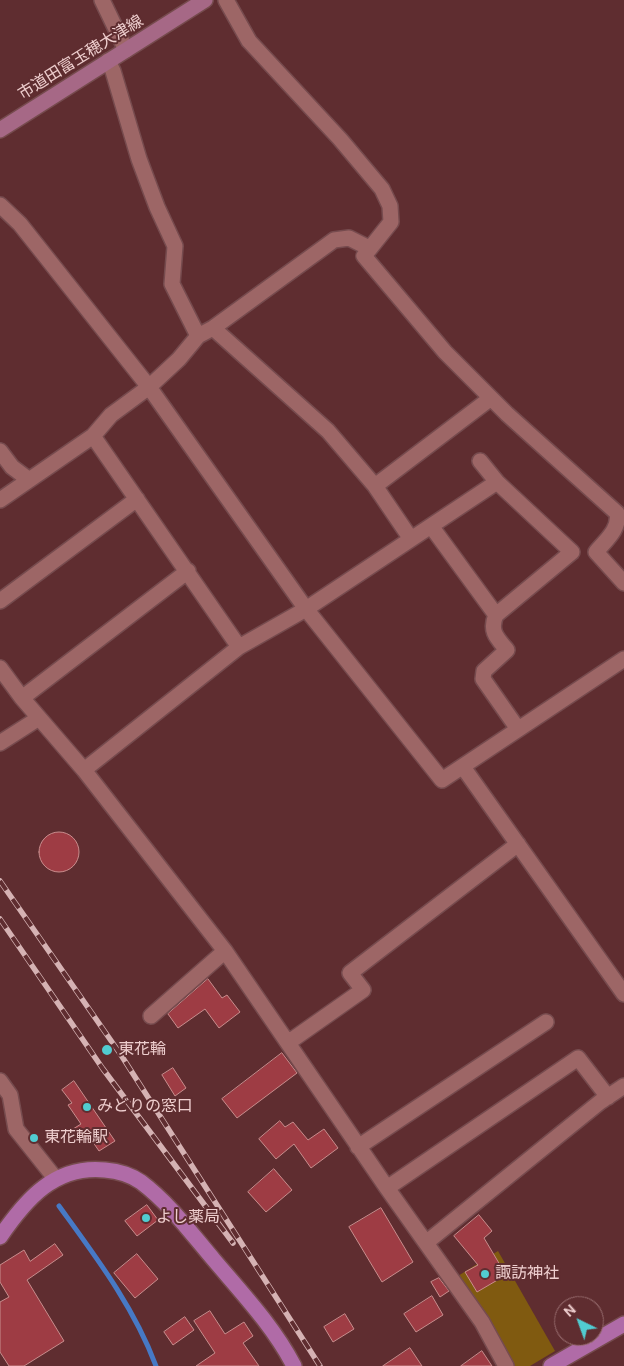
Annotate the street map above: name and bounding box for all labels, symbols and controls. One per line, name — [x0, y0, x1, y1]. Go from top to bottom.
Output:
street label: 市道田富玉穂大津線 — [15, 12, 147, 104]
place label: 東花輪 — [118, 1040, 166, 1060]
marker: 東花輪 — [100, 1043, 114, 1057]
place label: みどりの窓口 — [97, 1097, 193, 1117]
marker: みどりの窓口 — [81, 1101, 93, 1113]
place label: 東花輪駅 — [44, 1128, 108, 1148]
marker: 東花輪駅 — [28, 1132, 40, 1144]
place label: よし薬局 — [156, 1208, 220, 1228]
marker: よし薬局 — [140, 1212, 152, 1224]
place label: 諏訪神社 — [495, 1264, 559, 1284]
marker: 諏訪神社 — [479, 1268, 491, 1280]
north arrow — [554, 1296, 604, 1346]
text: N — [560, 1300, 579, 1321]

